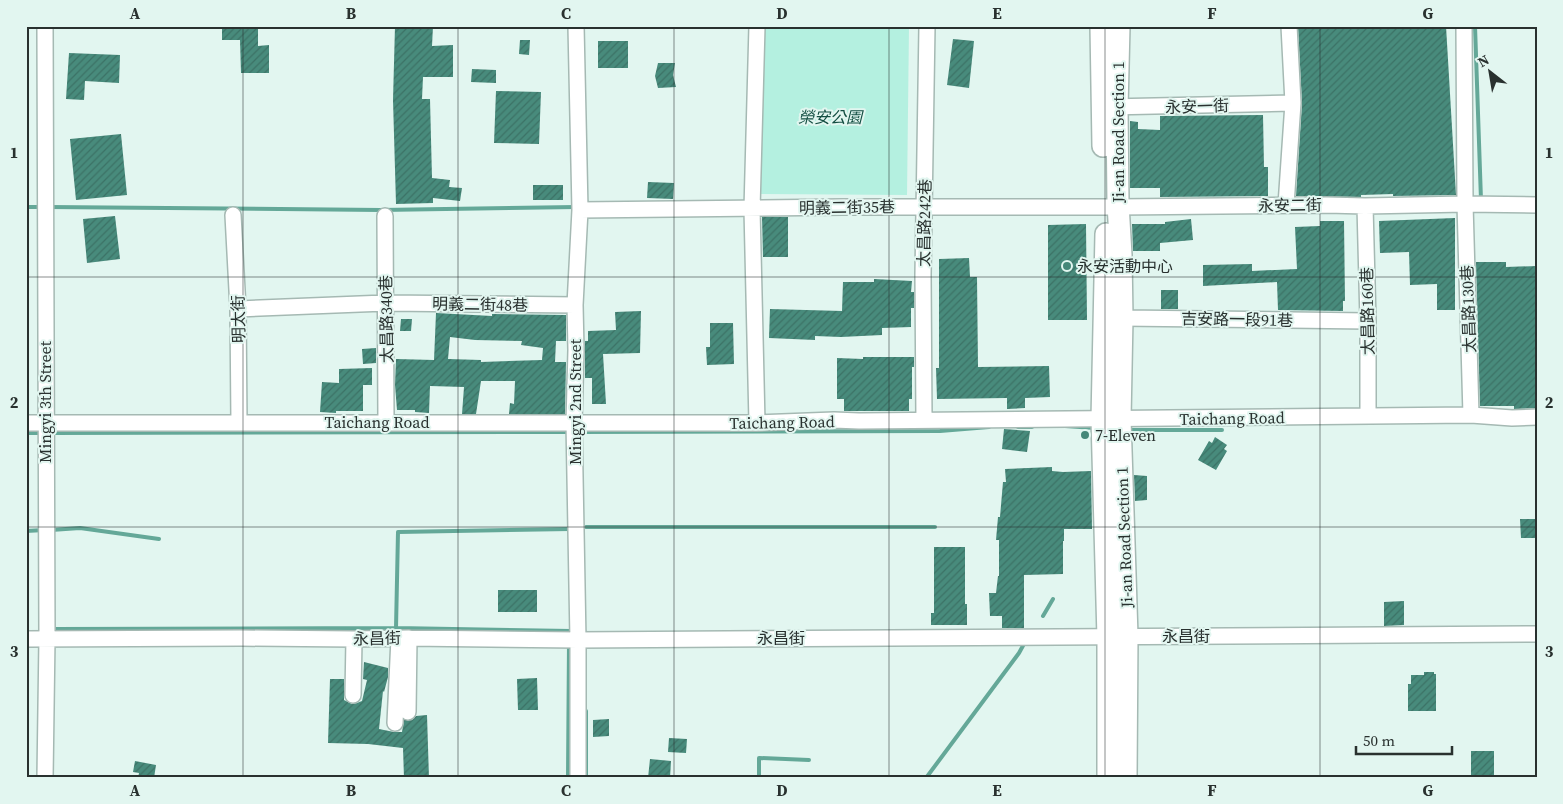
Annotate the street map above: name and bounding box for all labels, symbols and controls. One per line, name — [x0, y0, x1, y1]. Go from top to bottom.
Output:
text: A — [130, 2, 141, 24]
text: B — [346, 2, 357, 24]
text: C — [561, 2, 571, 24]
text: D — [776, 2, 788, 24]
text: E — [992, 2, 1002, 24]
text: F — [1207, 2, 1217, 24]
text: G — [1423, 2, 1434, 24]
north arrow — [1466, 48, 1516, 98]
text: N — [1474, 50, 1493, 72]
street label: Ji-an Road Section 1 — [1107, 61, 1129, 204]
street label: 永安一街 — [1165, 94, 1229, 118]
park label: 榮安公園 — [798, 106, 864, 128]
text: 1 — [10, 141, 18, 163]
text: 1 — [1545, 141, 1553, 163]
street label: 太昌路242巷 — [912, 179, 936, 267]
street label: 永安二街 — [1258, 193, 1322, 217]
street label: 明義二街35巷 — [799, 195, 895, 219]
place label: 永安活動中心 — [1077, 255, 1173, 277]
marker: 永安活動中心 — [1061, 260, 1073, 272]
street label: 太昌路130巷 — [1455, 265, 1481, 353]
street label: 太昌路160巷 — [1355, 267, 1379, 355]
street label: 太昌路340巷 — [374, 275, 398, 363]
street label: 明義二街48巷 — [432, 292, 528, 316]
street label: 明太街 — [227, 295, 249, 343]
street label: 吉安路一段91巷 — [1181, 307, 1293, 331]
street label: Mingyi 2nd Street — [564, 338, 586, 465]
street label: Mingyi 3th Street — [34, 340, 56, 463]
text: 2 — [10, 391, 19, 413]
text: 2 — [1545, 391, 1554, 413]
street label: Taichang Road — [1179, 406, 1285, 430]
street label: Taichang Road — [729, 410, 835, 434]
street label: Taichang Road — [324, 411, 430, 433]
place label: 7-Eleven — [1095, 424, 1156, 446]
marker: 7-Eleven — [1079, 429, 1091, 441]
street label: Ji-an Road Section 1 — [1111, 466, 1137, 609]
street label: 永昌街 — [1162, 625, 1210, 647]
street label: 永昌街 — [353, 627, 401, 649]
street label: 永昌街 — [757, 627, 805, 649]
text: 3 — [10, 640, 19, 662]
text: 3 — [1545, 640, 1554, 662]
scale bar — [1356, 724, 1452, 756]
text: 50 m — [1363, 730, 1395, 751]
text: A — [130, 779, 141, 801]
text: B — [346, 779, 357, 801]
text: C — [561, 779, 571, 801]
text: D — [776, 779, 788, 801]
text: E — [992, 779, 1002, 801]
text: F — [1207, 779, 1217, 801]
text: G — [1423, 779, 1434, 801]

